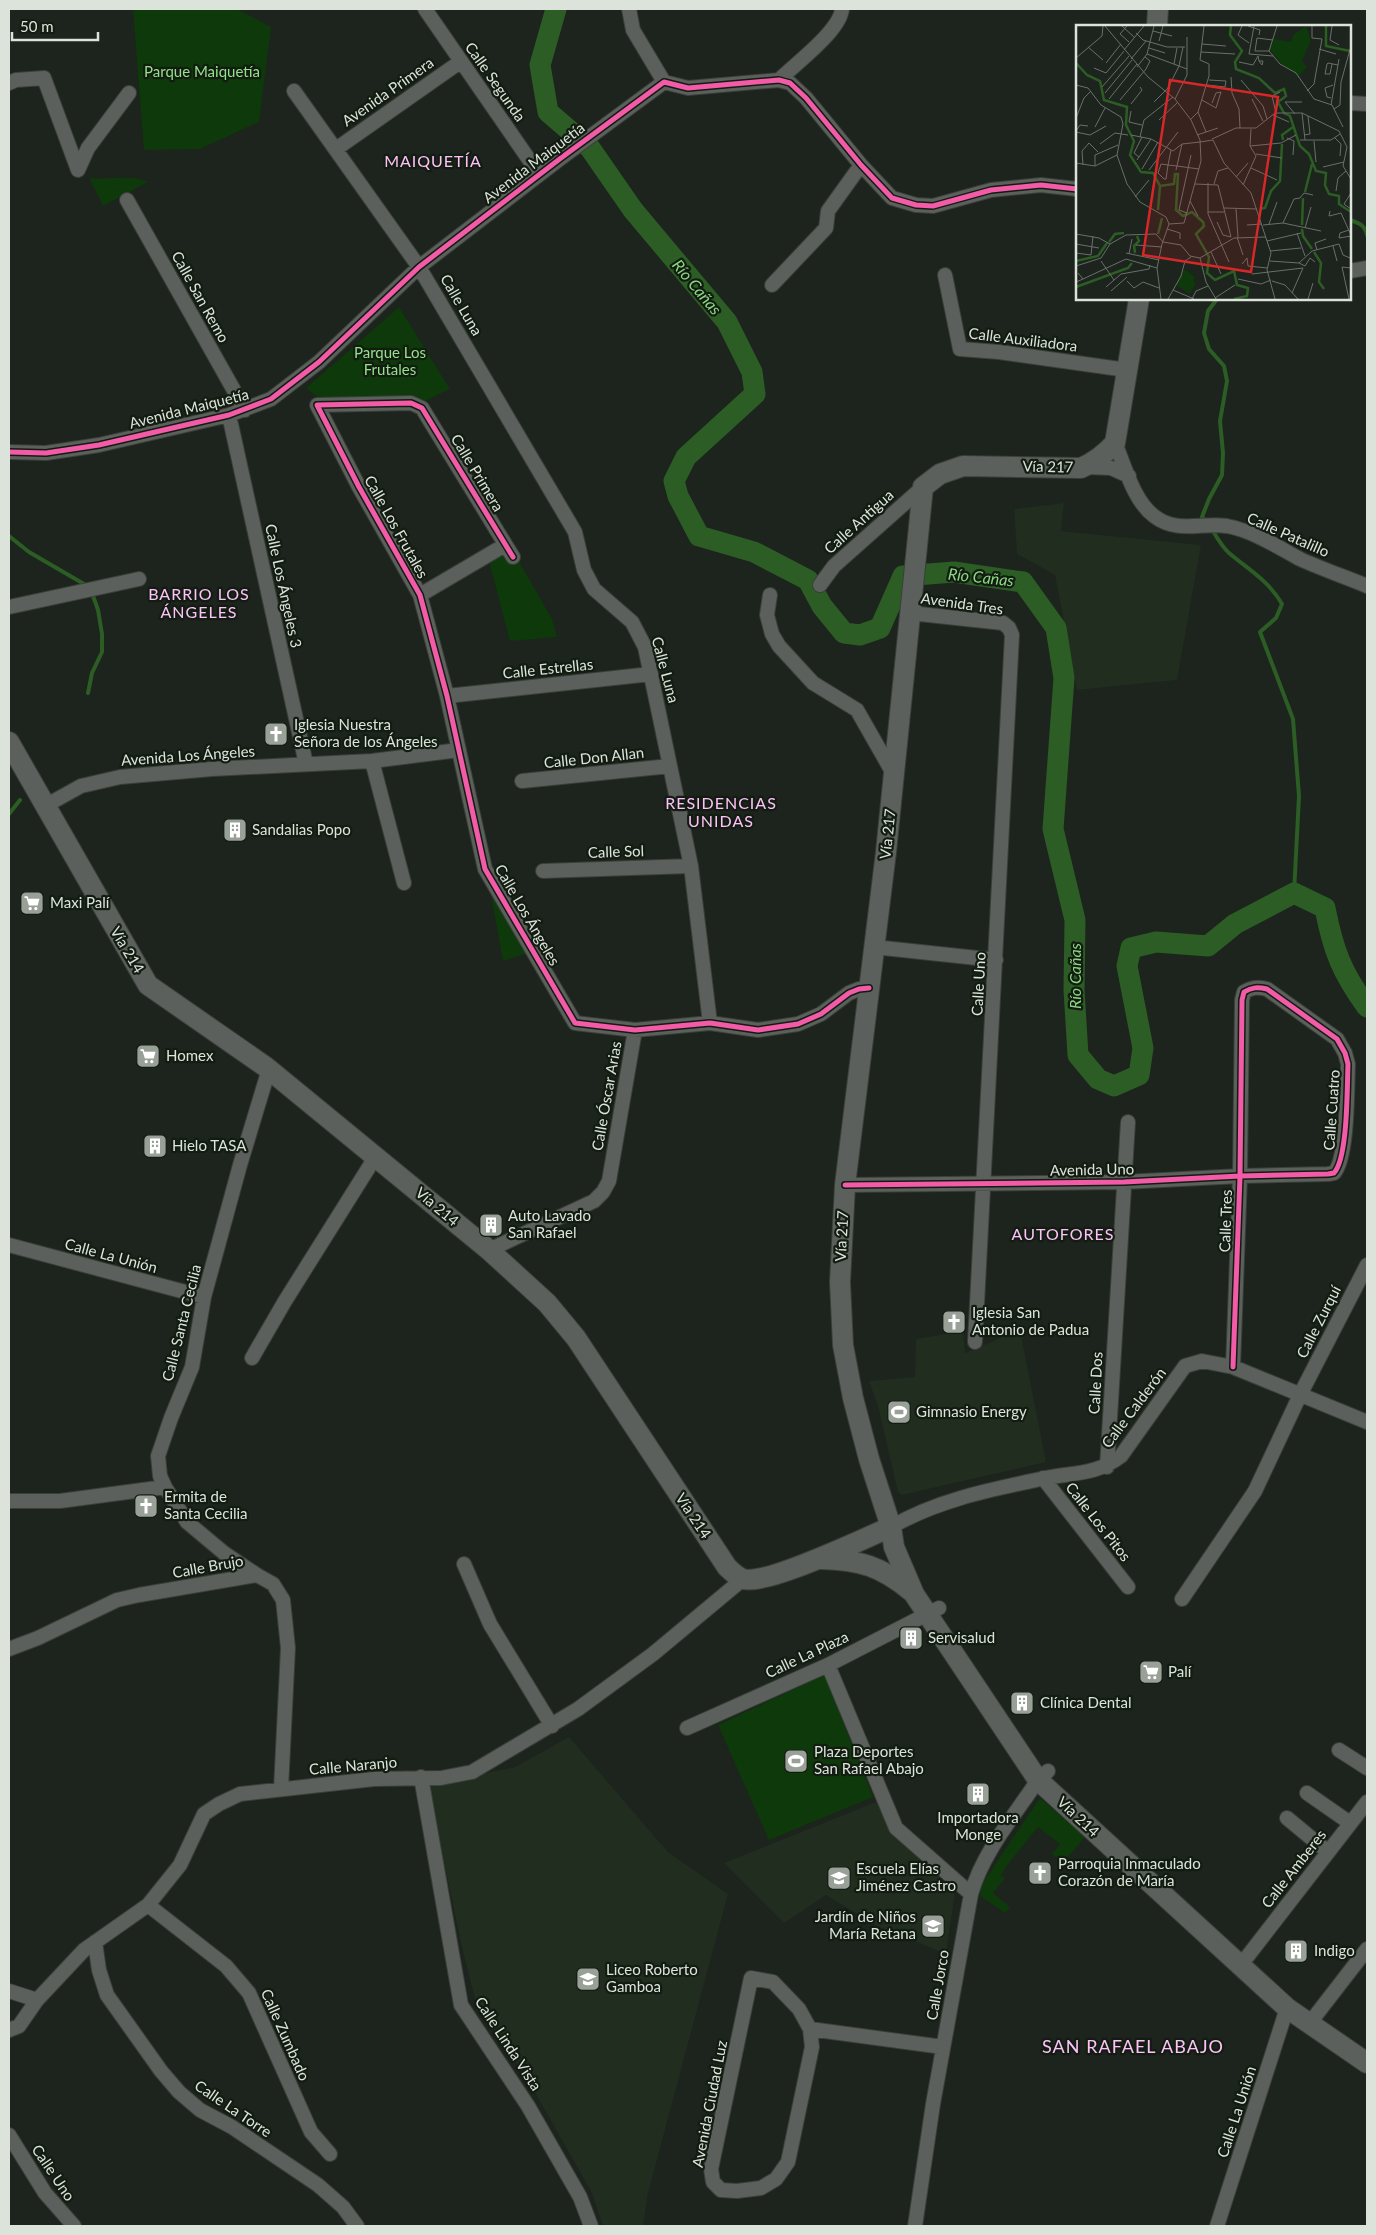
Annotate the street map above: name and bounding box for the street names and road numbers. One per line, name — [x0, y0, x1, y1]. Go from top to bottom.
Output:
street label: Calle Segunda — [462, 38, 530, 125]
street label: Avenida Primera — [338, 53, 437, 129]
street label: Avenida Maiquetía — [479, 118, 588, 206]
street label: Calle San Remo — [168, 248, 233, 345]
street label: Calle Luna — [437, 271, 487, 338]
street label: Calle Auxiliadora — [968, 323, 1079, 355]
street label: Avenida Maiquetía — [127, 384, 250, 432]
street label: Calle Primera — [448, 430, 508, 515]
street label: Vía 217 — [1022, 457, 1074, 475]
street label: Calle Los Frutales — [361, 472, 433, 581]
street label: Calle Antigua — [820, 485, 897, 557]
street label: Calle Patalillo — [1245, 508, 1332, 560]
street label: Calle Los Ángeles 3 — [262, 522, 306, 649]
street label: Avenida Tres — [920, 588, 1004, 618]
street label: Calle Luna — [649, 635, 683, 705]
street label: Calle Estrellas — [502, 654, 594, 682]
street label: Avenida Los Ángeles — [120, 741, 256, 769]
street label: Calle Don Allan — [543, 743, 645, 771]
street label: Vía 217 — [875, 807, 899, 860]
street label: Calle Sol — [587, 841, 644, 861]
street label: Calle Los Ángeles — [492, 861, 564, 968]
street label: Vía 214 — [107, 923, 149, 976]
street label: Calle Uno — [967, 952, 989, 1016]
street label: Calle Óscar Arias — [588, 1040, 625, 1152]
street label: Calle Cuatro — [1319, 1069, 1343, 1151]
street label: Avenida Uno — [1050, 1159, 1134, 1179]
street label: Vía 214 — [412, 1183, 463, 1230]
street label: Calle Tres — [1215, 1189, 1235, 1253]
street label: Vía 217 — [831, 1210, 851, 1262]
street label: Calle La Unión — [63, 1234, 159, 1276]
street label: Calle Santa Cecilia — [158, 1262, 204, 1383]
street label: Calle Zurquí — [1292, 1281, 1345, 1361]
street label: Calle Dos — [1084, 1351, 1106, 1415]
street label: Calle Calderón — [1097, 1364, 1169, 1451]
street label: Calle Los Pitos — [1062, 1478, 1135, 1564]
street label: Vía 214 — [672, 1489, 716, 1542]
street label: Calle Brujo — [171, 1551, 245, 1581]
street label: Calle La Plaza — [762, 1627, 851, 1681]
street label: Calle Naranjo — [308, 1752, 398, 1778]
street label: Vía 214 — [1054, 1792, 1104, 1840]
street label: Calle Amberes — [1257, 1826, 1329, 1911]
street label: Calle Jorco — [922, 1948, 952, 2021]
street label: Calle Zumbado — [258, 1986, 314, 2083]
street label: Calle Linda Vista — [472, 1993, 546, 2094]
street label: Avenida Ciudad Luz — [688, 2038, 730, 2169]
street label: Calle La Unión — [1213, 2064, 1259, 2160]
street label: Calle La Torre — [192, 2076, 276, 2141]
street label: Calle Uno — [28, 2141, 79, 2204]

